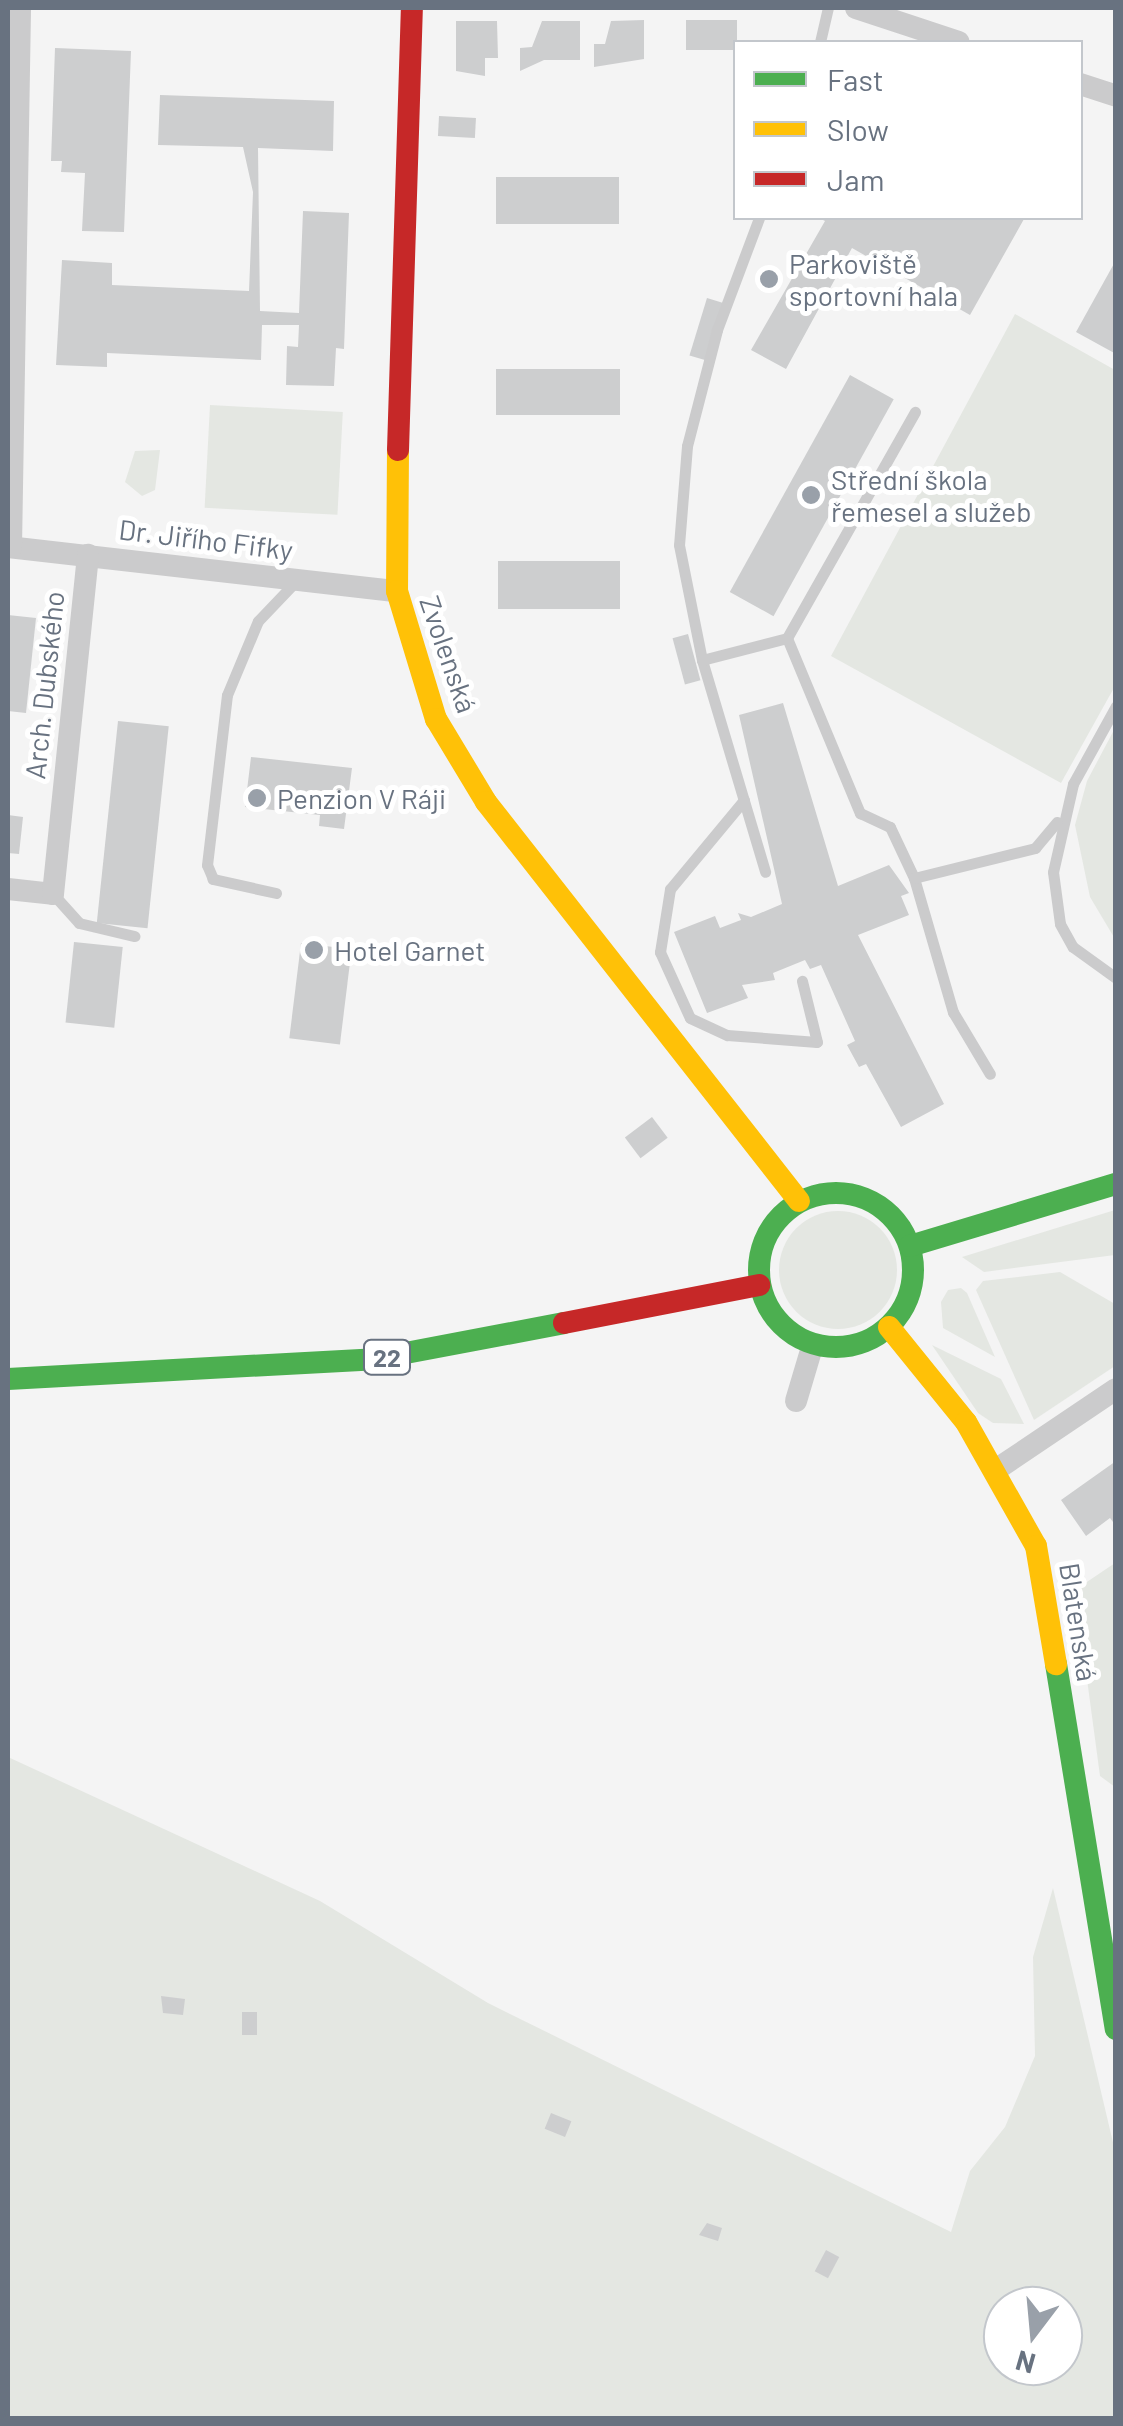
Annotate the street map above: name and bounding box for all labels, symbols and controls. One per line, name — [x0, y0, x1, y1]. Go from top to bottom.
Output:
legend — [733, 40, 1083, 220]
text: Fast — [827, 61, 884, 97]
text: Slow — [827, 111, 889, 147]
text: Jam — [827, 161, 884, 197]
place label: Parkoviště sportovní hala — [789, 246, 958, 312]
marker: Parkoviště sportovní hala — [758, 268, 780, 290]
place label: Střední škola řemesel a služeb — [831, 462, 1032, 528]
marker: Střední škola řemesel a služeb — [800, 484, 822, 506]
street label: Dr. Jiřího Fifky — [117, 512, 295, 566]
street label: Arch. Dubského — [17, 589, 71, 781]
street label: Zvolenská — [413, 591, 485, 717]
place label: Penzion V Ráji — [277, 781, 446, 815]
marker: Penzion V Ráji — [246, 787, 268, 809]
place label: Hotel Garnet — [334, 933, 485, 967]
marker: Hotel Garnet — [303, 939, 325, 961]
road number: 22 — [362, 1337, 412, 1377]
street label: Blatenská — [1053, 1560, 1105, 1684]
north arrow — [983, 2286, 1083, 2386]
text: N — [1012, 2344, 1039, 2382]

